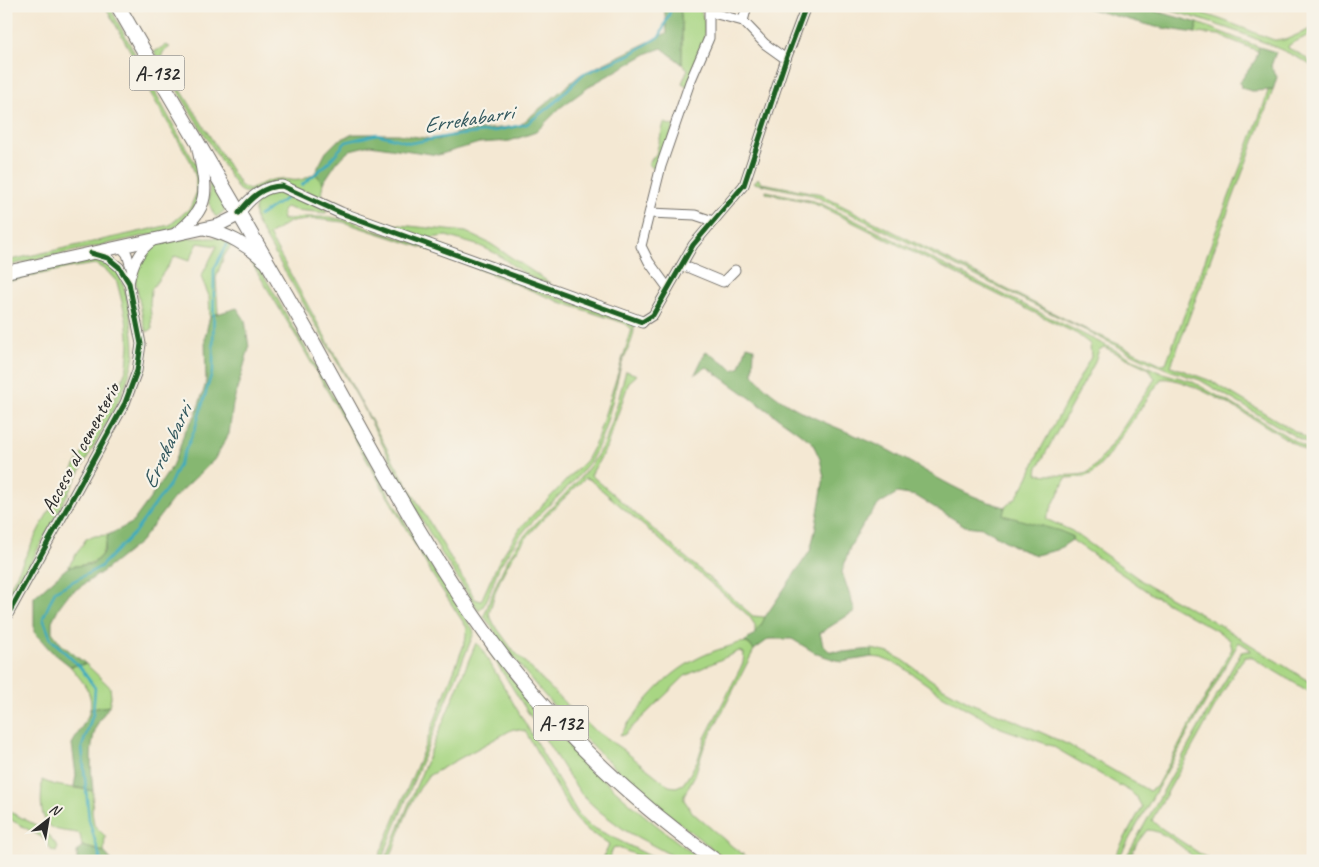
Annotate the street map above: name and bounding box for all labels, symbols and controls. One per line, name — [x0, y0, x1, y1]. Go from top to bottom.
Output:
road number: A-132 — [130, 56, 184, 90]
water label: Errekabarri — [422, 97, 521, 140]
street label: Acceso al cementerio — [35, 376, 126, 518]
water label: Errekabarri — [135, 394, 201, 493]
road number: A-132 — [534, 706, 588, 740]
north arrow — [22, 794, 72, 844]
text: N — [46, 800, 65, 820]

